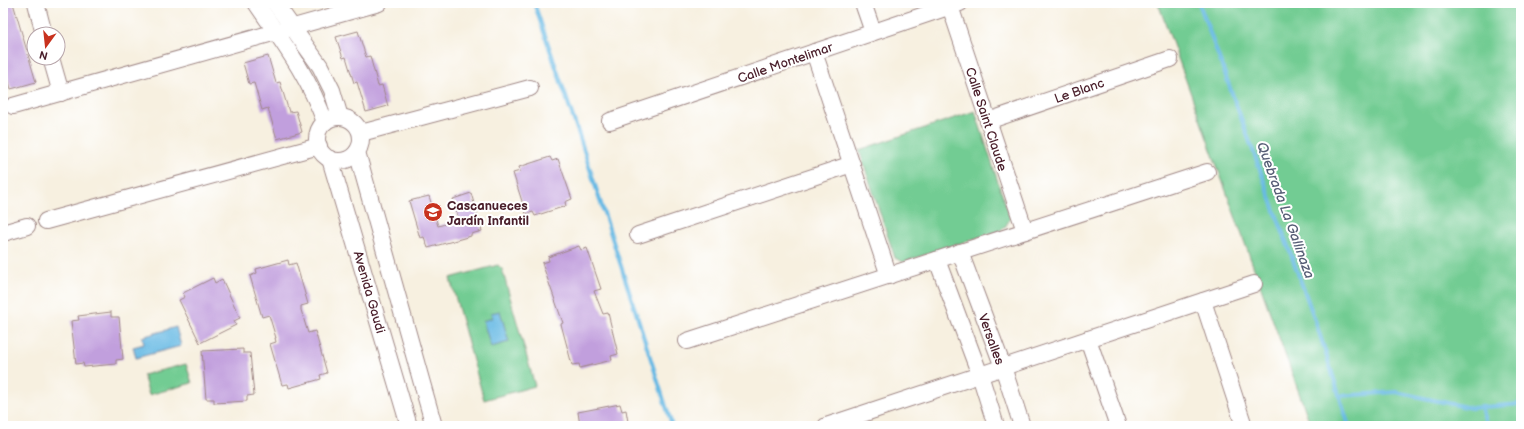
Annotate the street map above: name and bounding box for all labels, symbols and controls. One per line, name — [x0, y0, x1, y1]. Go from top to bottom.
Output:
north arrow — [26, 26, 66, 66]
street label: Calle Montelimar — [736, 39, 835, 87]
text: N — [38, 48, 49, 63]
street label: Calle Saint Claude — [962, 65, 1010, 173]
street label: Le Blanc — [1052, 75, 1106, 107]
water label: Quebrada La Gallinaza — [1253, 140, 1318, 281]
place label: Cascanueces Jardín Infantil — [447, 198, 529, 229]
school or university icon: Cascanueces Jardín Infantil — [422, 201, 444, 223]
street label: Avenida Gaudi — [350, 249, 388, 335]
street label: Versalles — [974, 312, 1008, 368]

